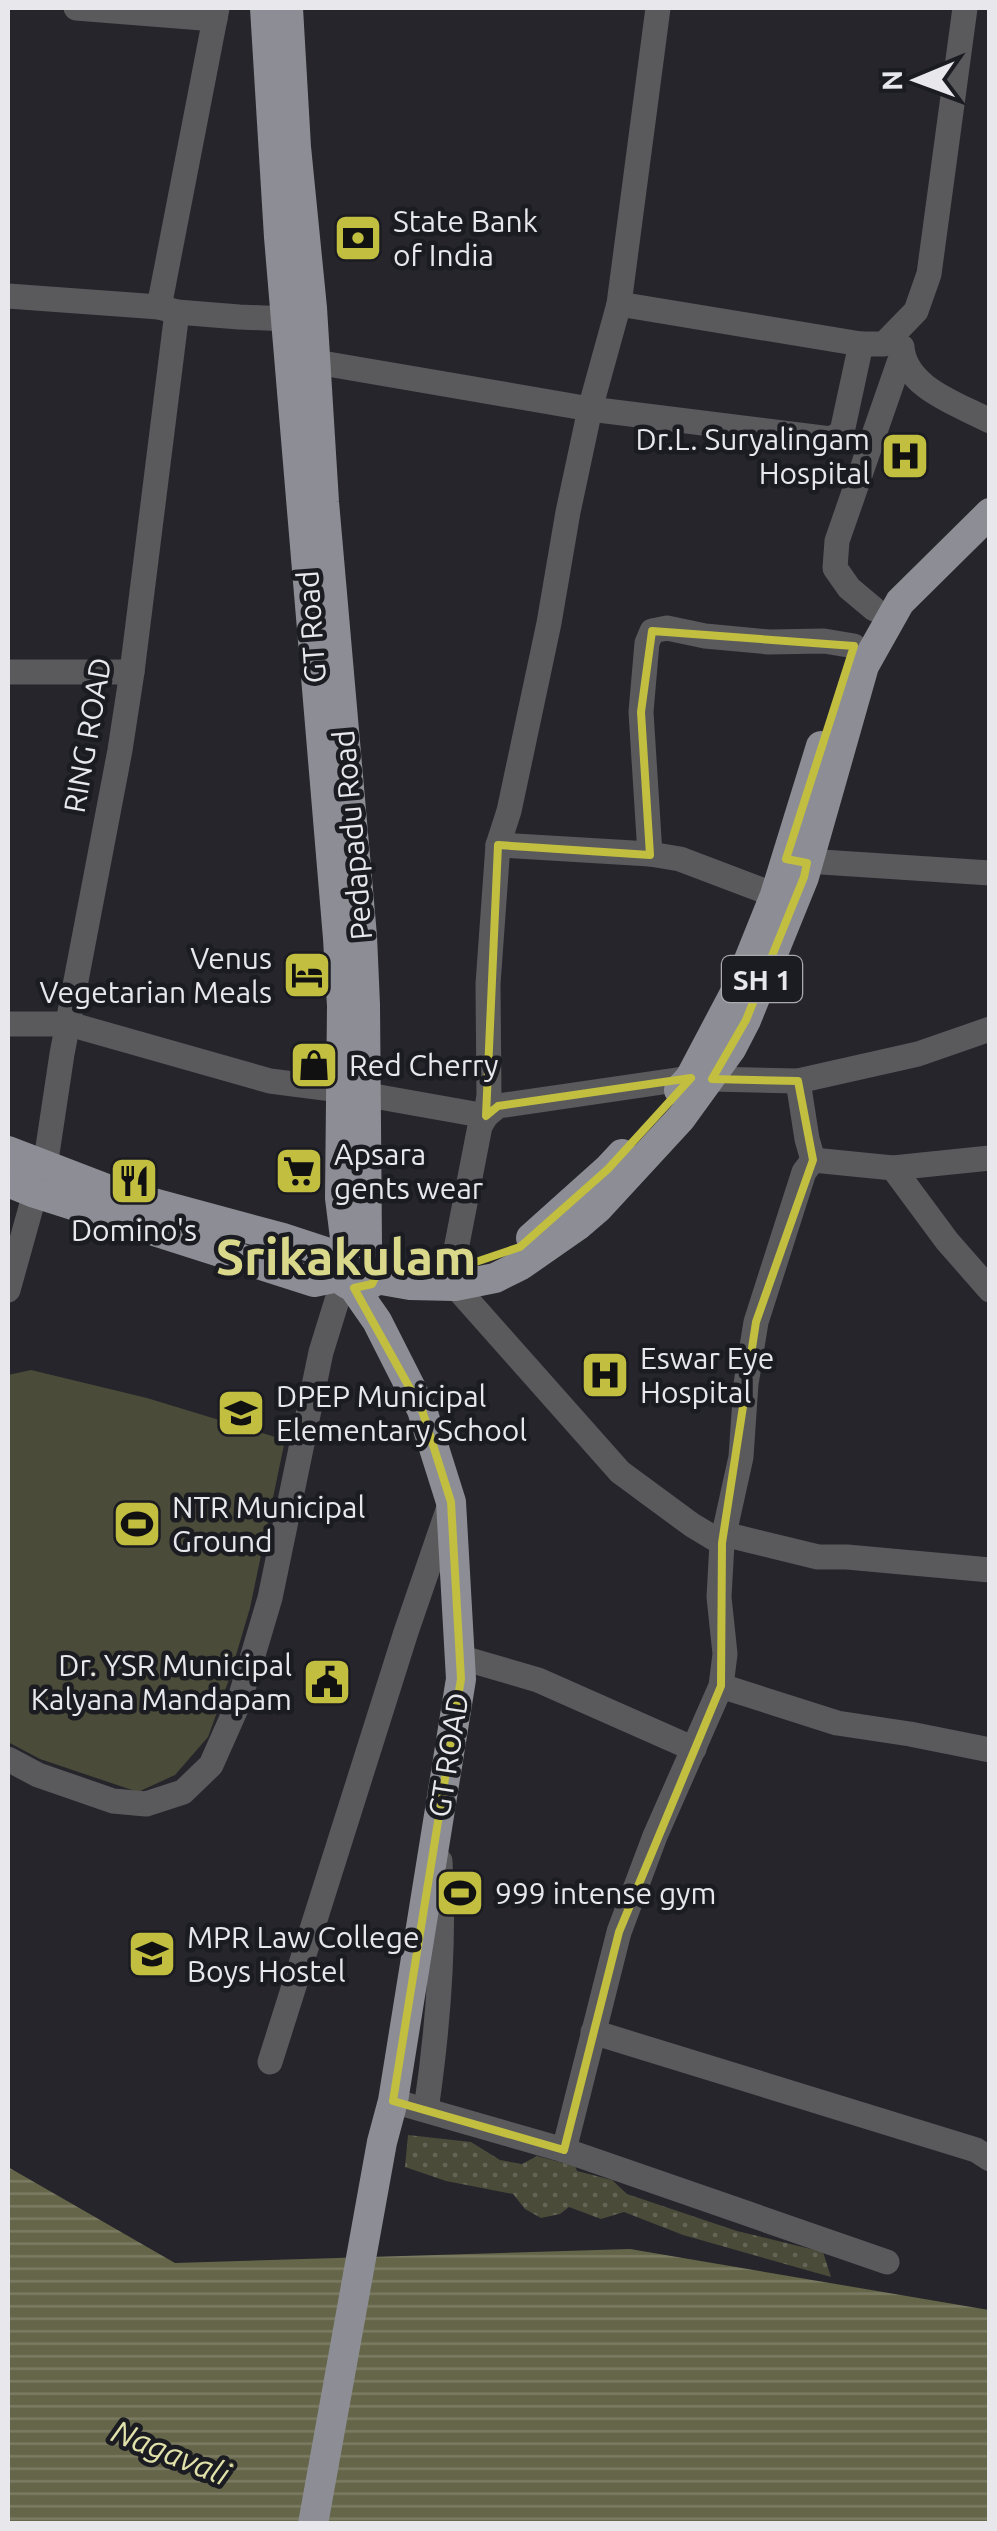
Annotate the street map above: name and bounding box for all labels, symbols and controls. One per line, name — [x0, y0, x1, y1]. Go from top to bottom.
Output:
north arrow — [867, 30, 967, 130]
text: N — [876, 70, 907, 91]
place label: State Bank of India — [393, 204, 538, 272]
bank icon: State Bank of India — [332, 212, 384, 264]
place label: Dr.L. Suryalingam Hospital — [636, 422, 870, 490]
hospital icon: Dr.L. Suryalingam Hospital — [879, 430, 931, 482]
street label: GT Road — [290, 570, 332, 684]
street label: RING ROAD — [57, 655, 117, 815]
street label: Pedapadu Road — [326, 729, 378, 941]
place label: Venus Vegetarian Meals — [40, 941, 272, 1009]
hotel icon: Venus Vegetarian Meals — [281, 949, 333, 1001]
road number: SH 1 — [722, 956, 802, 1002]
shop icon: Red Cherry — [288, 1039, 340, 1091]
place label: Red Cherry — [349, 1048, 499, 1082]
place label: Apsara gents wear — [334, 1137, 484, 1205]
supermarket icon: Apsara gents wear — [273, 1145, 325, 1197]
restaurant icon: Domino's — [108, 1155, 160, 1207]
place label: Domino's — [71, 1213, 197, 1247]
district label: Srikakulam — [216, 1228, 476, 1284]
place label: Eswar Eye Hospital — [640, 1341, 774, 1409]
hospital icon: Eswar Eye Hospital — [579, 1349, 631, 1401]
place label: DPEP Municipal Elementary School — [276, 1379, 527, 1447]
school or university icon: DPEP Municipal Elementary School — [215, 1387, 267, 1439]
place label: NTR Municipal Ground — [172, 1490, 366, 1558]
sports icon: NTR Municipal Ground — [111, 1498, 163, 1550]
place label: Dr. YSR Municipal Kalyana Mandapam — [31, 1648, 292, 1716]
public building icon: Dr. YSR Municipal Kalyana Mandapam — [301, 1656, 353, 1708]
street label: GT ROAD — [421, 1690, 475, 1820]
sports icon: 999 intense gym — [434, 1867, 486, 1919]
place label: 999 intense gym — [495, 1876, 716, 1910]
place label: MPR Law College Boys Hostel — [187, 1920, 419, 1988]
school or university icon: MPR Law College Boys Hostel — [126, 1928, 178, 1980]
water label: Nagavali — [107, 2412, 236, 2492]

